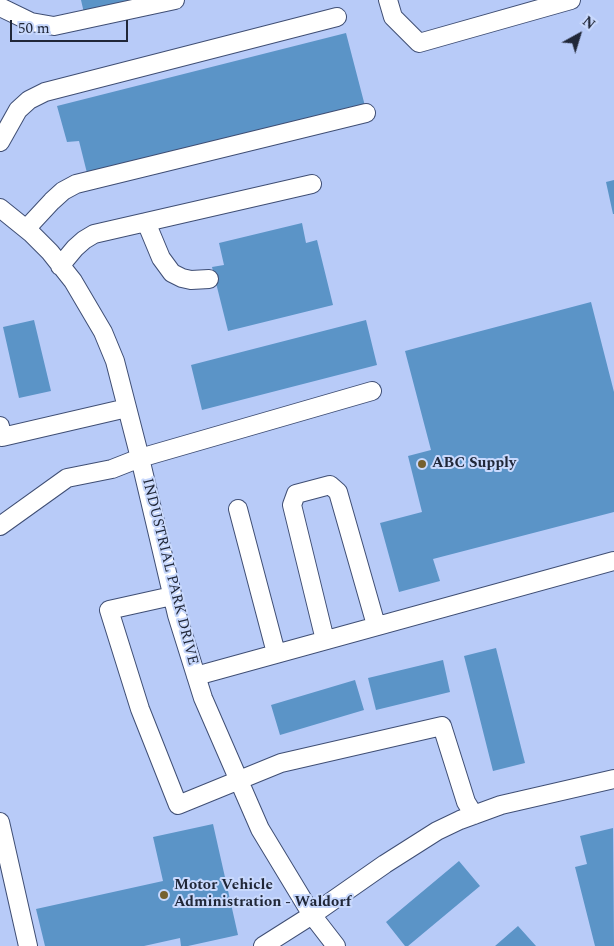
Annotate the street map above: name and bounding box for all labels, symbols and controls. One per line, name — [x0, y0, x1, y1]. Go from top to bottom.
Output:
scale bar — [12, 10, 130, 42]
north arrow — [554, 10, 604, 60]
text: N — [578, 11, 600, 35]
text: 50 m — [18, 17, 50, 40]
place label: ABC Supply — [432, 455, 516, 473]
marker: ABC Supply — [416, 458, 428, 470]
street label: INDUSTRIAL PARK DRIVE — [137, 477, 201, 667]
place label: Motor Vehicle Administration - Waldorf — [174, 877, 351, 912]
marker: Motor Vehicle Administration - Waldorf — [158, 889, 170, 901]

